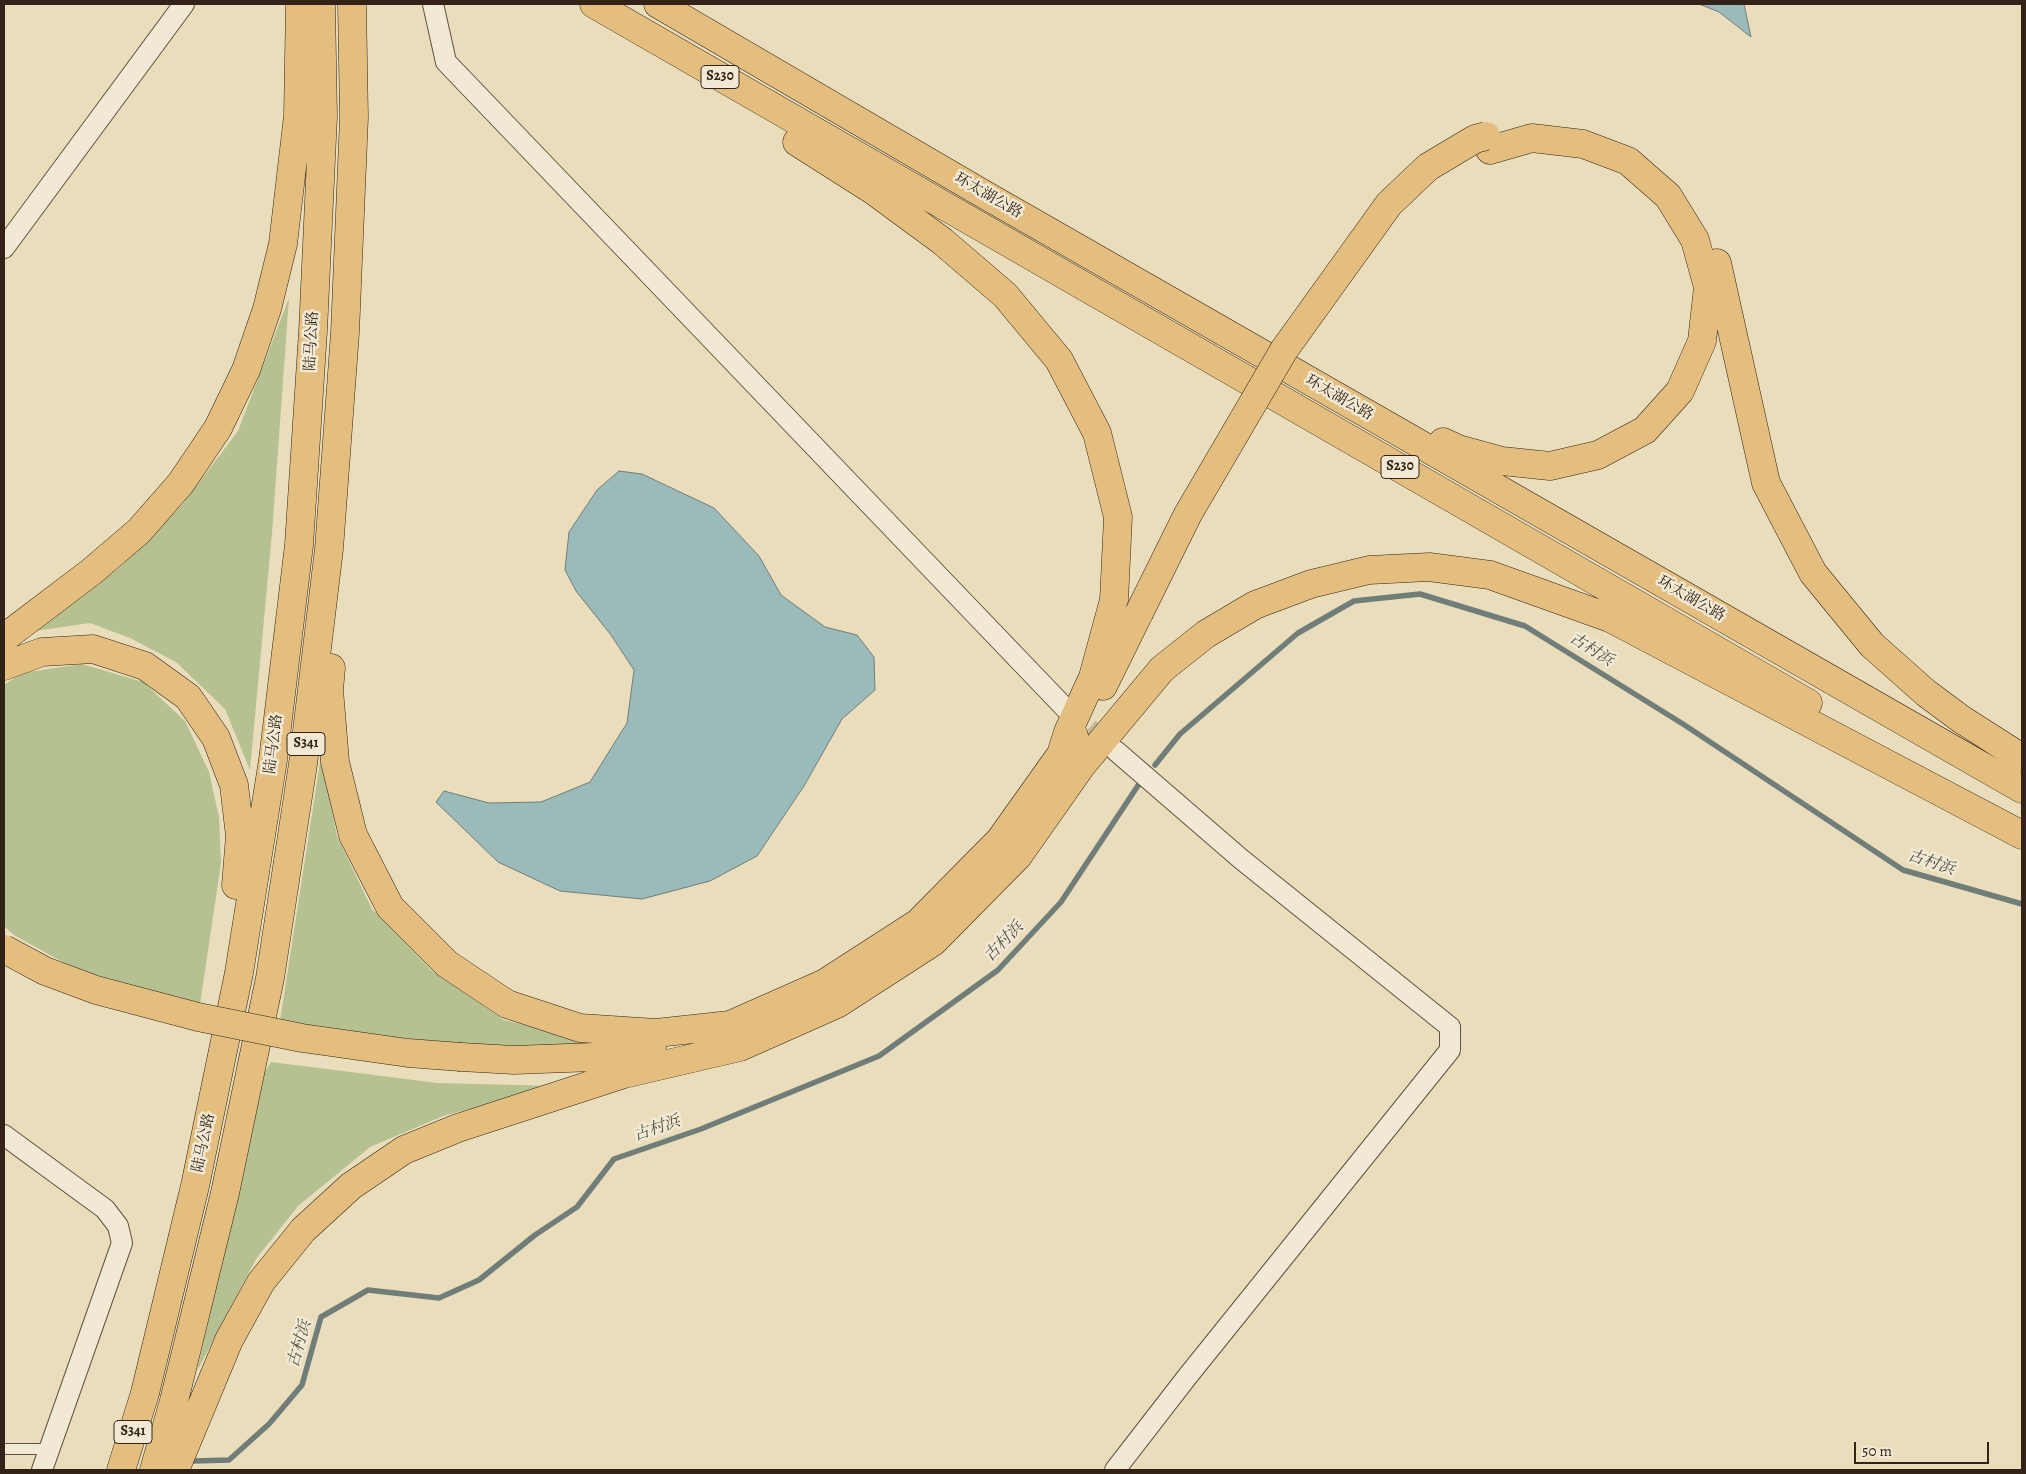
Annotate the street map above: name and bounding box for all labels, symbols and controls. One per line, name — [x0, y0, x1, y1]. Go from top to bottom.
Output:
road number: S230 — [701, 66, 739, 88]
street label: 环太湖公路 — [951, 169, 1025, 223]
street label: 陆马公路 — [301, 311, 323, 371]
street label: 环太湖公路 — [1302, 371, 1376, 425]
road number: S230 — [1381, 456, 1419, 478]
street label: 环太湖公路 — [1654, 572, 1728, 626]
water label: 古村浜 — [1566, 629, 1616, 671]
street label: 陆马公路 — [261, 713, 287, 775]
road number: S341 — [287, 732, 325, 756]
water label: 古村浜 — [1905, 846, 1957, 880]
water label: 古村浜 — [980, 918, 1028, 966]
street label: 陆马公路 — [189, 1112, 219, 1174]
water label: 古村浜 — [631, 1112, 683, 1146]
water label: 古村浜 — [284, 1318, 316, 1370]
road number: S341 — [114, 1420, 152, 1444]
scale bar — [1856, 1432, 1991, 1464]
text: 50 m — [1862, 1441, 1892, 1461]

